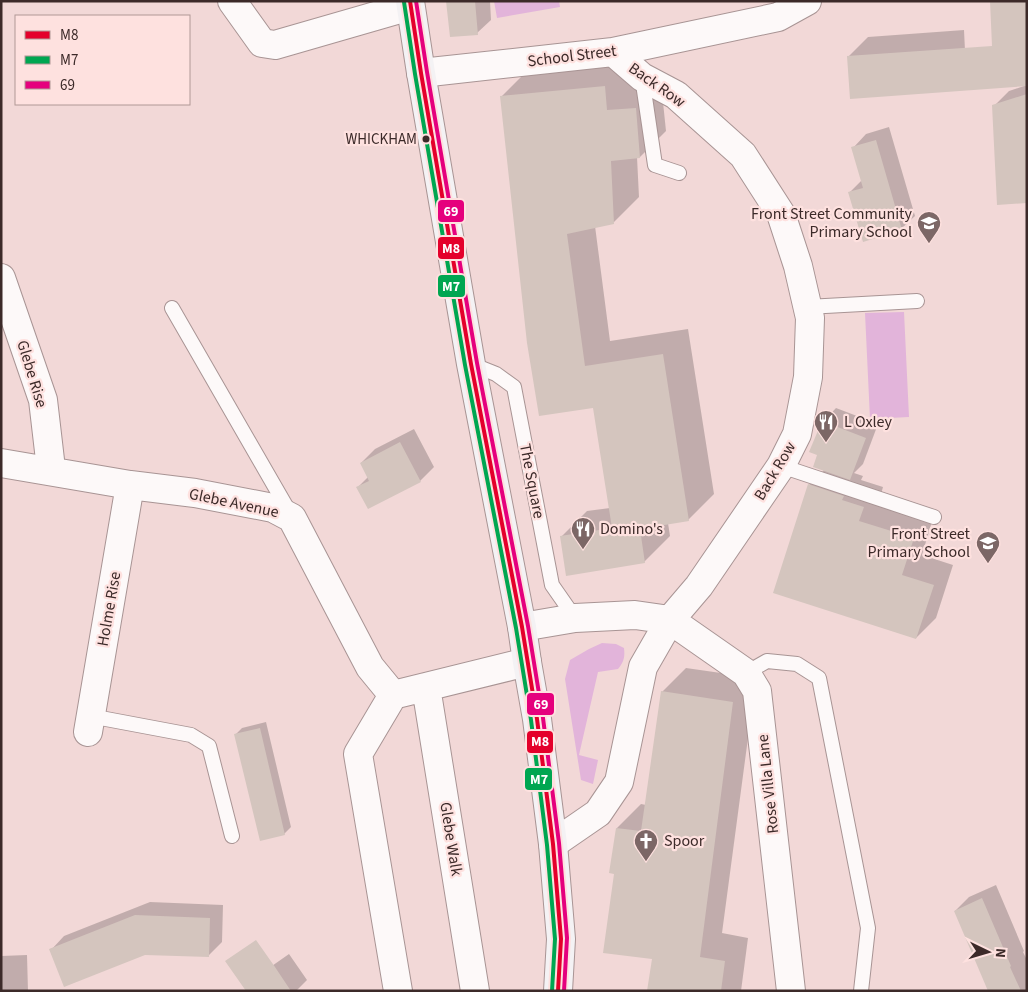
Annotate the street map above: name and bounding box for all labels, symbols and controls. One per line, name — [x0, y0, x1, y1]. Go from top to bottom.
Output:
legend — [15, 15, 190, 105]
text: M8 — [60, 25, 78, 46]
street label: School Street — [526, 40, 618, 72]
text: M7 — [60, 50, 78, 71]
street label: Back Row — [624, 57, 690, 113]
text: 69 — [60, 75, 75, 96]
place label: WHICKHAM — [345, 129, 417, 150]
marker: WHICKHAM — [421, 134, 431, 144]
line badge: 69 — [437, 199, 465, 223]
text: 69 — [444, 202, 458, 222]
place label: Front Street Community Primary School — [751, 203, 913, 243]
school or university icon: Front Street Community Primary School — [916, 210, 942, 244]
line badge: M8 — [437, 236, 465, 260]
text: M8 — [442, 239, 460, 259]
line badge: M7 — [437, 274, 466, 298]
text: M7 — [442, 277, 460, 297]
street label: Glebe Rise — [11, 338, 53, 411]
restaurant icon: L Oxley — [813, 409, 839, 443]
place label: L Oxley — [844, 411, 893, 433]
street label: Back Row — [749, 437, 801, 505]
street label: The Square — [514, 442, 550, 520]
street label: Glebe Avenue — [187, 483, 281, 523]
restaurant icon: Domino's — [570, 516, 596, 550]
place label: Domino's — [600, 518, 663, 540]
place label: Front Street Primary School — [868, 523, 971, 563]
school or university icon: Front Street Primary School — [975, 530, 1001, 564]
street label: Holme Rise — [92, 570, 126, 648]
line badge: 69 — [526, 692, 555, 716]
text: 69 — [534, 695, 548, 715]
line badge: M8 — [526, 730, 554, 754]
text: M8 — [531, 732, 549, 752]
street label: Rose Villa Lane — [752, 733, 784, 835]
line badge: M7 — [524, 767, 553, 791]
text: M7 — [530, 770, 548, 790]
street label: Glebe Walk — [434, 801, 468, 877]
church icon: Spoor — [633, 828, 659, 862]
place label: Spoor — [664, 830, 705, 852]
north arrow — [963, 927, 1013, 977]
text: N — [990, 948, 1010, 959]

